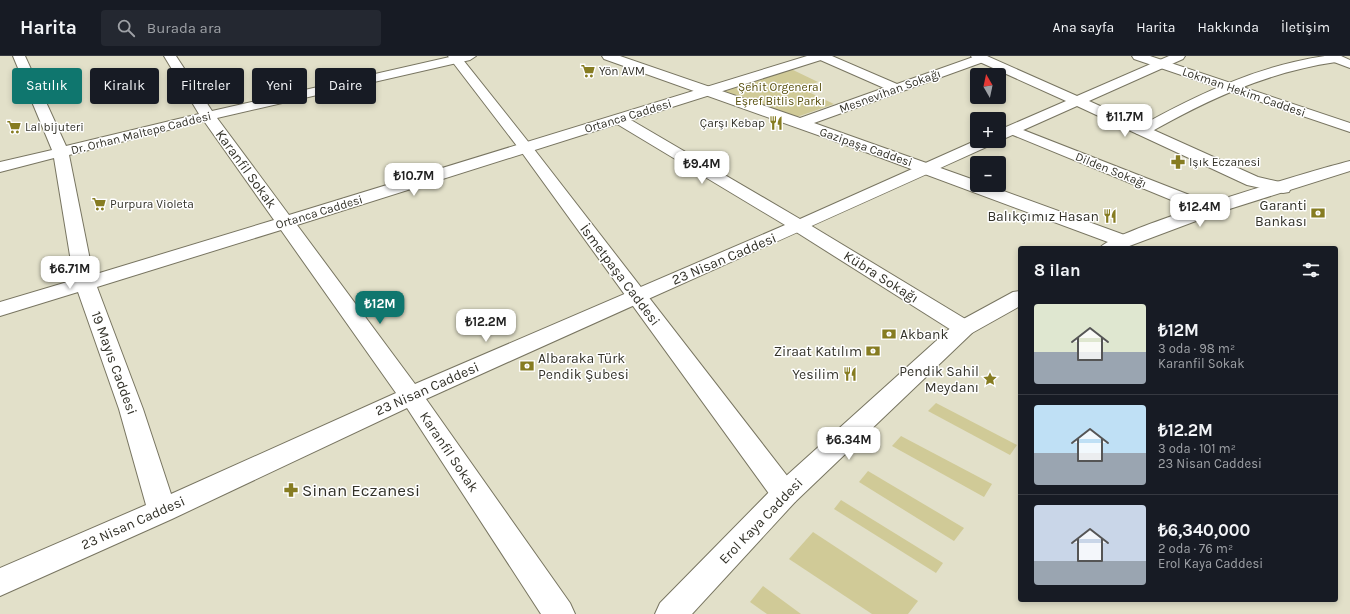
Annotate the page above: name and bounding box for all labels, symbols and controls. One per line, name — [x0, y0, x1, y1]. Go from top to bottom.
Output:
search box — [101, 10, 381, 46]
text: Harita — [20, 17, 77, 39]
icon: search — [115, 17, 137, 39]
text: Burada ara — [147, 19, 222, 37]
text: Ana sayfa — [1053, 19, 1114, 36]
text: Harita — [1136, 19, 1175, 36]
text: Hakkında — [1197, 19, 1259, 36]
text: İletişim — [1281, 19, 1330, 36]
supermarket icon: Yön AVM — [580, 63, 596, 79]
place label: Yön AVM — [599, 64, 645, 78]
street label: Lokman Hekim Caddesi — [1180, 64, 1308, 120]
street label: Mesnevihan Sokağı — [837, 66, 943, 116]
chip: Satılık — [12, 68, 82, 104]
chip: Kiralık — [90, 68, 159, 104]
chip: Filtreler — [167, 68, 244, 104]
chip: Yeni — [252, 68, 307, 104]
chip: Daire — [315, 68, 376, 104]
north arrow — [970, 68, 1006, 104]
map controls — [970, 68, 1006, 192]
park label: Şehit Orgeneral Eşref Bitlis Parkı — [735, 80, 825, 108]
street label: Ortanca Caddesi — [583, 96, 673, 136]
pin: ₺11.7M — [1092, 104, 1158, 138]
street label: Dr. Orhan Maltepe Caddesi — [69, 109, 213, 157]
text: ₺11.7M — [1106, 109, 1144, 124]
button: + — [970, 112, 1006, 148]
restaurant icon: Çarşı Kebap — [768, 115, 784, 131]
place label: Çarşı Kebap — [700, 116, 765, 130]
supermarket icon: Lal bijuteri — [6, 119, 22, 135]
place label: Lal bijuteri — [25, 120, 84, 134]
street label: Gazipaşa Caddesi — [818, 125, 914, 169]
street label: Karanfil Sokak — [212, 126, 280, 212]
street label: Dilden Sokağı — [1073, 149, 1149, 191]
pin: ₺9.4M — [674, 151, 730, 185]
pharmacy icon: Işık Eczanesi — [1170, 154, 1186, 170]
place label: Işık Eczanesi — [1189, 155, 1260, 169]
text: ₺9.4M — [683, 156, 721, 171]
button: − — [970, 156, 1006, 192]
pin: ₺10.7M — [381, 163, 447, 197]
text: ₺10.7M — [394, 168, 434, 183]
street label: Ortanca Caddesi — [274, 192, 364, 232]
pin: ₺12.4M — [1167, 194, 1233, 228]
supermarket icon: Purpura Violeta — [91, 196, 107, 212]
place label: Purpura Violeta — [110, 197, 194, 211]
place label: Garanti Bankası — [1255, 197, 1307, 230]
text: ₺12.4M — [1179, 199, 1221, 214]
bank icon: Garanti Bankası — [1310, 205, 1326, 221]
place label: Balıkçımız Hasan — [987, 208, 1099, 225]
restaurant icon: Balıkçımız Hasan — [1102, 208, 1118, 224]
street label: İsmetpaşa Caddesi — [576, 221, 664, 329]
street label: 23 Nisan Caddesi — [669, 229, 779, 289]
street label: Kübra Sokağı — [840, 247, 922, 307]
pin: ₺6.71M — [37, 256, 103, 290]
icon: filters — [1300, 259, 1322, 281]
text: 8 ilan — [1034, 260, 1081, 280]
text: ₺6.71M — [50, 261, 90, 276]
pin: ₺12M — [356, 291, 404, 325]
text: ₺12M — [364, 296, 396, 311]
street label: 19 Mayıs Caddesi — [87, 309, 141, 417]
pin: ₺12.2M — [453, 309, 519, 343]
text: ₺12.2M — [465, 314, 507, 329]
icon: home — [1066, 320, 1114, 368]
text: ₺12M — [1158, 320, 1199, 340]
bank icon: Akbank — [881, 326, 897, 342]
place label: Akbank — [900, 326, 948, 343]
text: 3 oda · 98 m² — [1158, 341, 1235, 356]
place label: Ziraat Katılım — [774, 343, 862, 360]
bank icon: Ziraat Katılım — [865, 343, 881, 359]
place label: Albaraka Türk Pendik Şubesi — [538, 350, 629, 383]
text: Karanfil Sokak — [1158, 356, 1245, 371]
street label: 23 Nisan Caddesi — [372, 358, 482, 420]
bank icon: Albaraka Türk Pendik Şubesi — [519, 358, 535, 374]
place label: Pendik Sahil Meydanı — [899, 363, 979, 396]
place label: Yesilim — [792, 366, 839, 383]
restaurant icon: Yesilim — [842, 366, 858, 382]
place icon: Pendik Sahil Meydanı — [982, 371, 998, 387]
street label: Karanfil Sokak — [416, 409, 482, 495]
text: ₺12.2M — [1158, 420, 1213, 440]
icon: home — [1066, 421, 1114, 469]
pin: ₺6.34M — [816, 427, 882, 461]
text: ₺6.34M — [826, 432, 872, 447]
text: 3 oda · 101 m² — [1158, 441, 1236, 456]
text: 23 Nisan Caddesi — [1158, 456, 1262, 471]
street label: Erol Kaya Caddesi — [716, 474, 806, 568]
place label: Sinan Eczanesi — [302, 480, 420, 500]
pharmacy icon: Sinan Eczanesi — [283, 482, 299, 498]
street label: 23 Nisan Caddesi — [78, 492, 188, 554]
text: ₺6,340,000 — [1158, 520, 1250, 540]
icon: home — [1066, 521, 1114, 569]
text: 2 oda · 76 m² — [1158, 541, 1233, 556]
text: Erol Kaya Caddesi — [1158, 556, 1263, 571]

